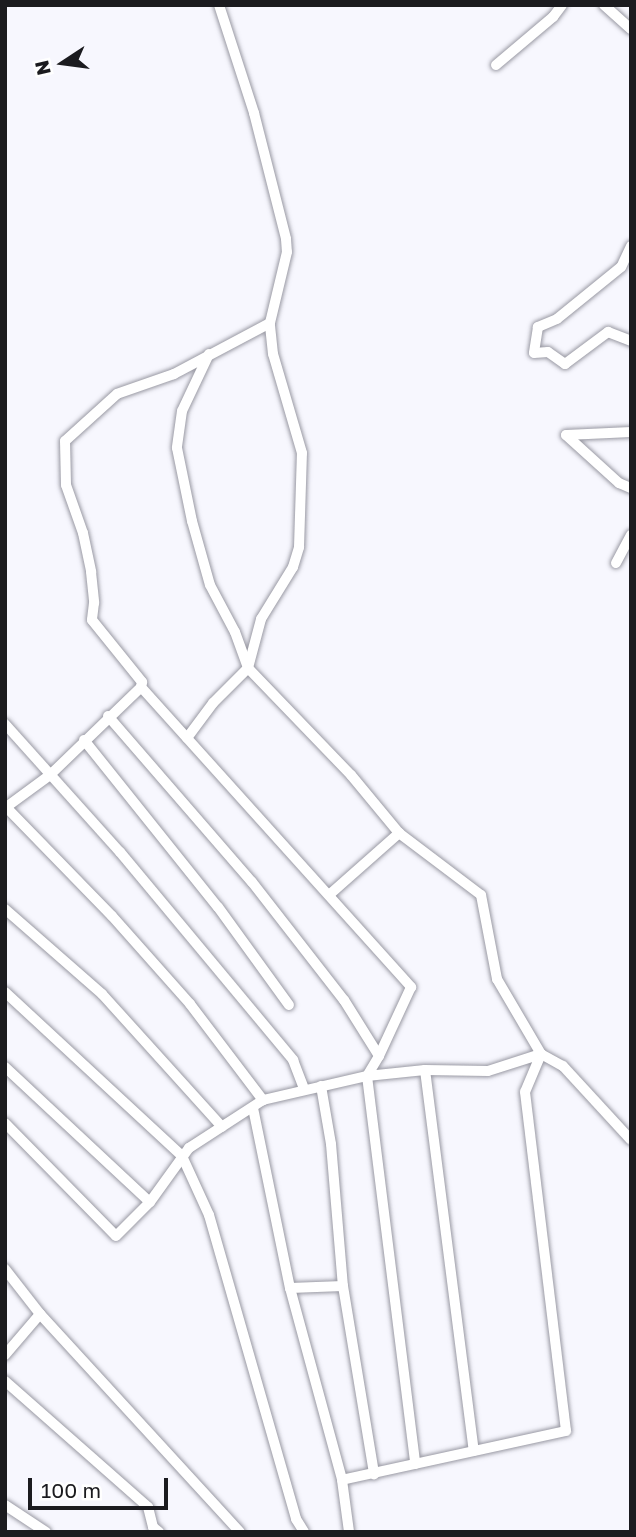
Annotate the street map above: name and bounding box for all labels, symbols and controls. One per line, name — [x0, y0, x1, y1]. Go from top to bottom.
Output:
north arrow — [28, 28, 98, 98]
text: N — [29, 58, 55, 77]
scale bar — [32, 1464, 172, 1508]
text: 100 m — [41, 1477, 101, 1503]

